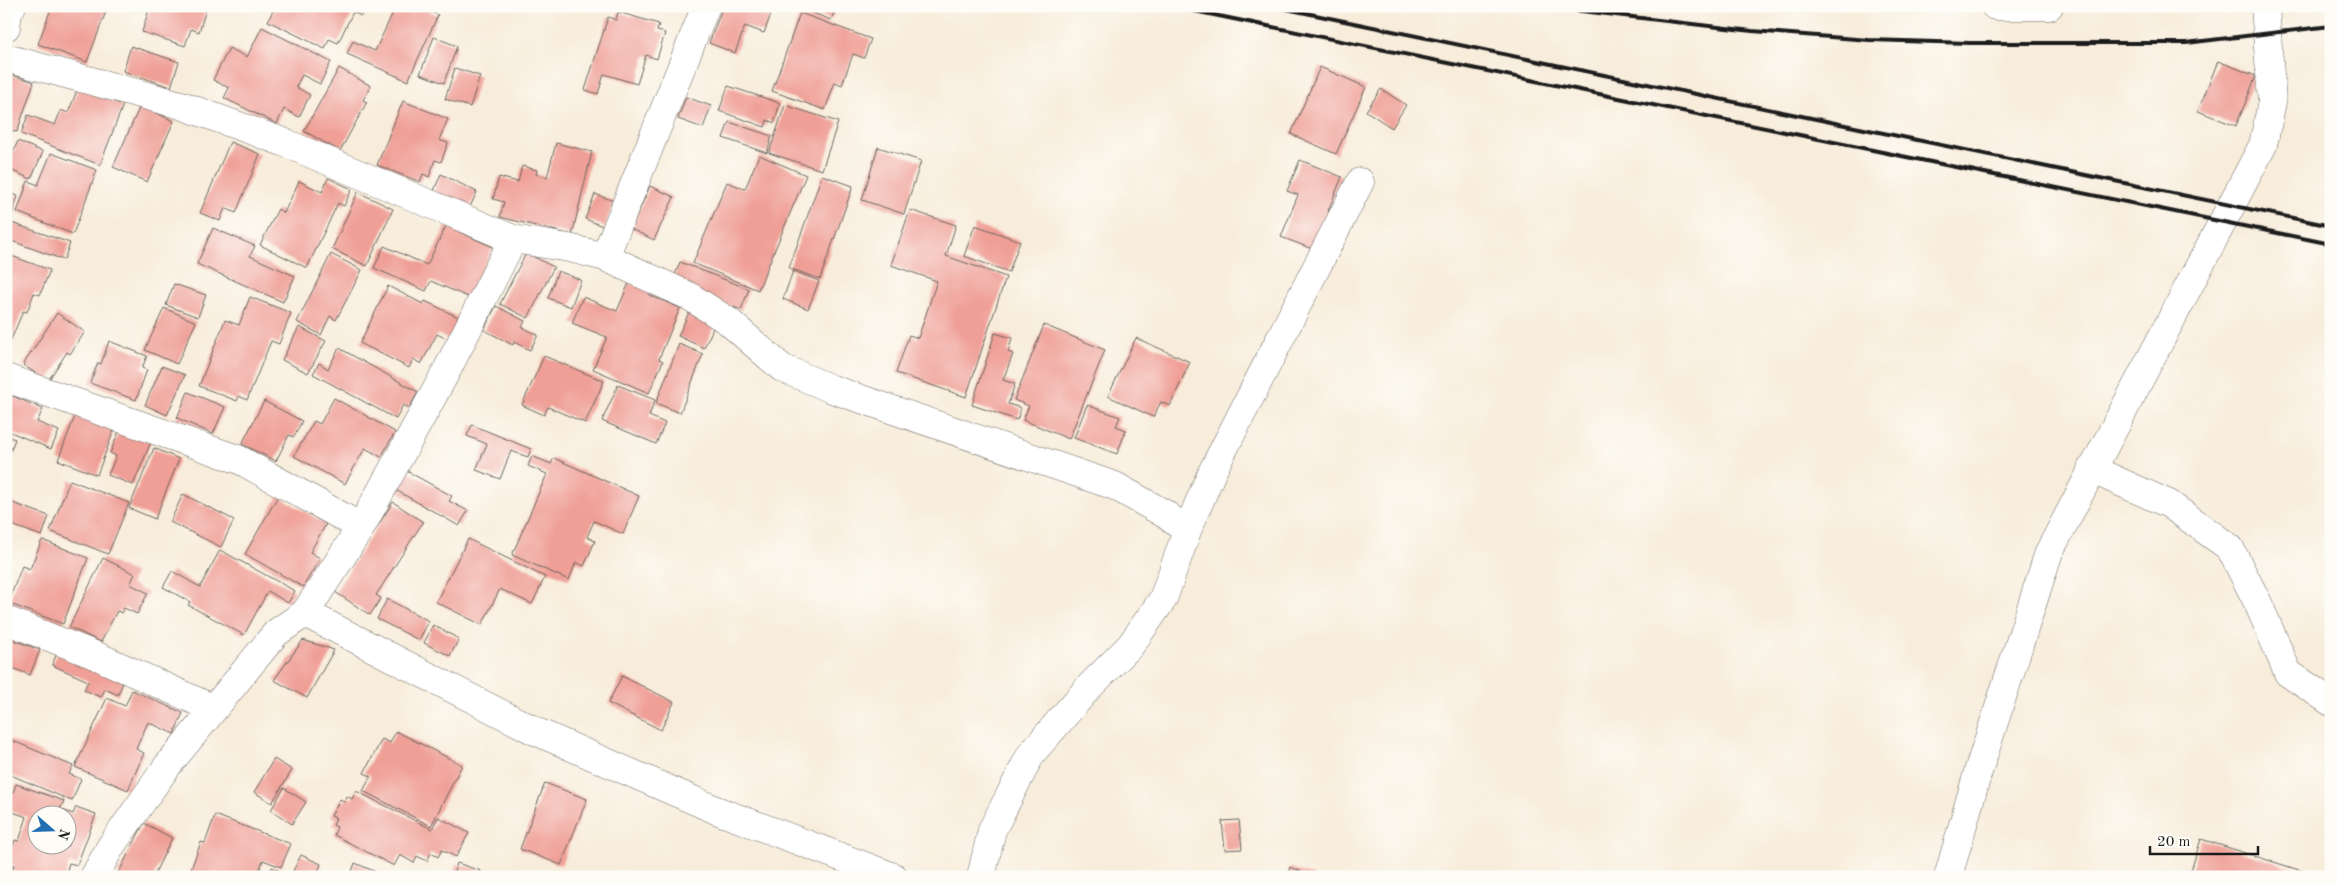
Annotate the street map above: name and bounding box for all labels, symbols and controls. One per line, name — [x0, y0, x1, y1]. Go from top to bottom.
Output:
north arrow — [28, 806, 78, 856]
scale bar — [2150, 823, 2257, 855]
text: N — [55, 827, 72, 842]
text: 20 m — [2157, 835, 2191, 850]

